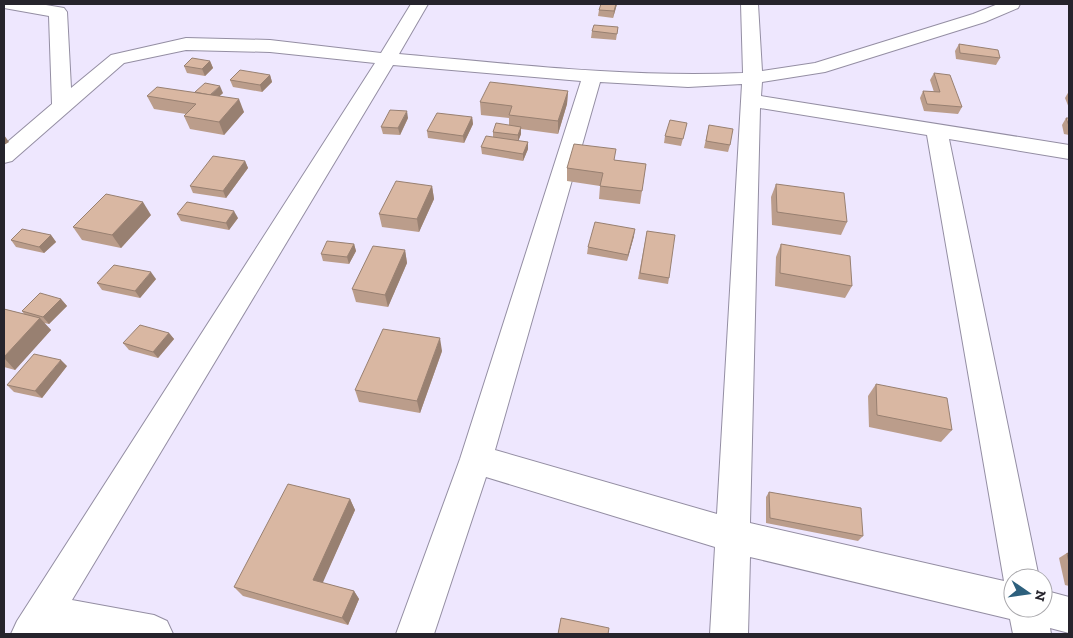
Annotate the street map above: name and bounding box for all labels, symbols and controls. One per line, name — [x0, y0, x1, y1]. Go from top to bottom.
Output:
north arrow — [1003, 568, 1053, 618]
text: N — [1031, 589, 1050, 603]

